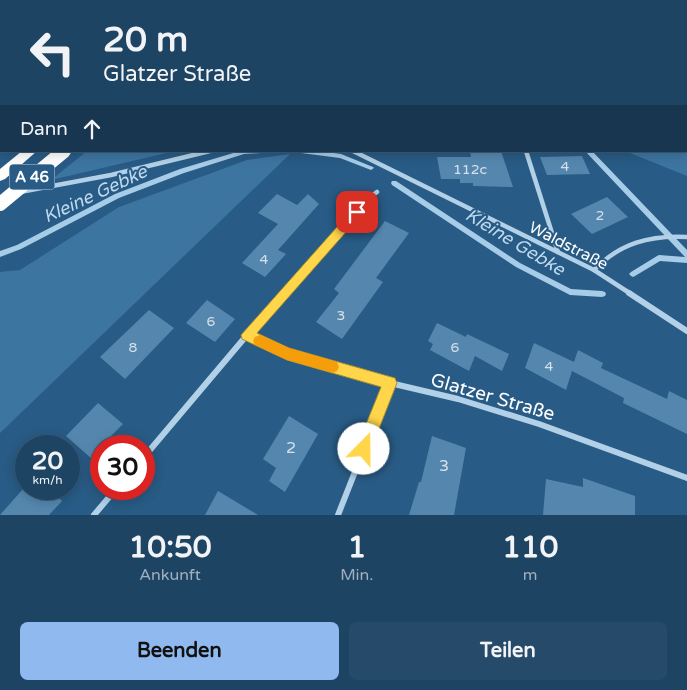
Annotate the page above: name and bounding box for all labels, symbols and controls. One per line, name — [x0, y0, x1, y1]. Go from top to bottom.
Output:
text: 20 m — [103, 19, 188, 61]
icon: left — [20, 20, 85, 85]
text: Glatzer Straße — [103, 61, 251, 87]
icon: ahead — [78, 115, 106, 143]
text: Dann — [20, 118, 68, 140]
house number: 4 — [561, 158, 570, 175]
water label: Kleine Gebke — [40, 160, 151, 228]
house number: 112c — [453, 161, 487, 178]
road number: A 46 — [10, 164, 54, 190]
pin — [336, 191, 378, 233]
icon: arrive — [343, 198, 371, 226]
water label: Kleine Gebke — [461, 204, 569, 281]
house number: 2 — [596, 207, 604, 224]
street label: Waldstraße — [526, 217, 612, 274]
house number: 4 — [260, 251, 269, 268]
house number: 3 — [337, 307, 345, 324]
house number: 6 — [207, 313, 216, 330]
house number: 8 — [129, 339, 138, 356]
house number: 6 — [451, 339, 460, 356]
house number: 4 — [545, 358, 554, 375]
street label: Glatzer Straße — [428, 369, 557, 425]
position arrow — [337, 422, 389, 474]
speed limit sign: 30 — [90, 435, 155, 500]
house number: 2 — [286, 438, 296, 458]
text: 20 — [32, 446, 63, 476]
house number: 3 — [439, 456, 449, 476]
text: km/h — [32, 473, 63, 487]
text: 10:50 — [129, 529, 212, 566]
text: 1 — [347, 529, 366, 566]
text: 110 — [502, 529, 558, 566]
text: Ankunft — [139, 565, 201, 585]
text: Min. — [340, 565, 373, 585]
text: m — [523, 565, 538, 585]
button: Beenden — [20, 622, 339, 680]
button: Teilen — [349, 622, 667, 680]

